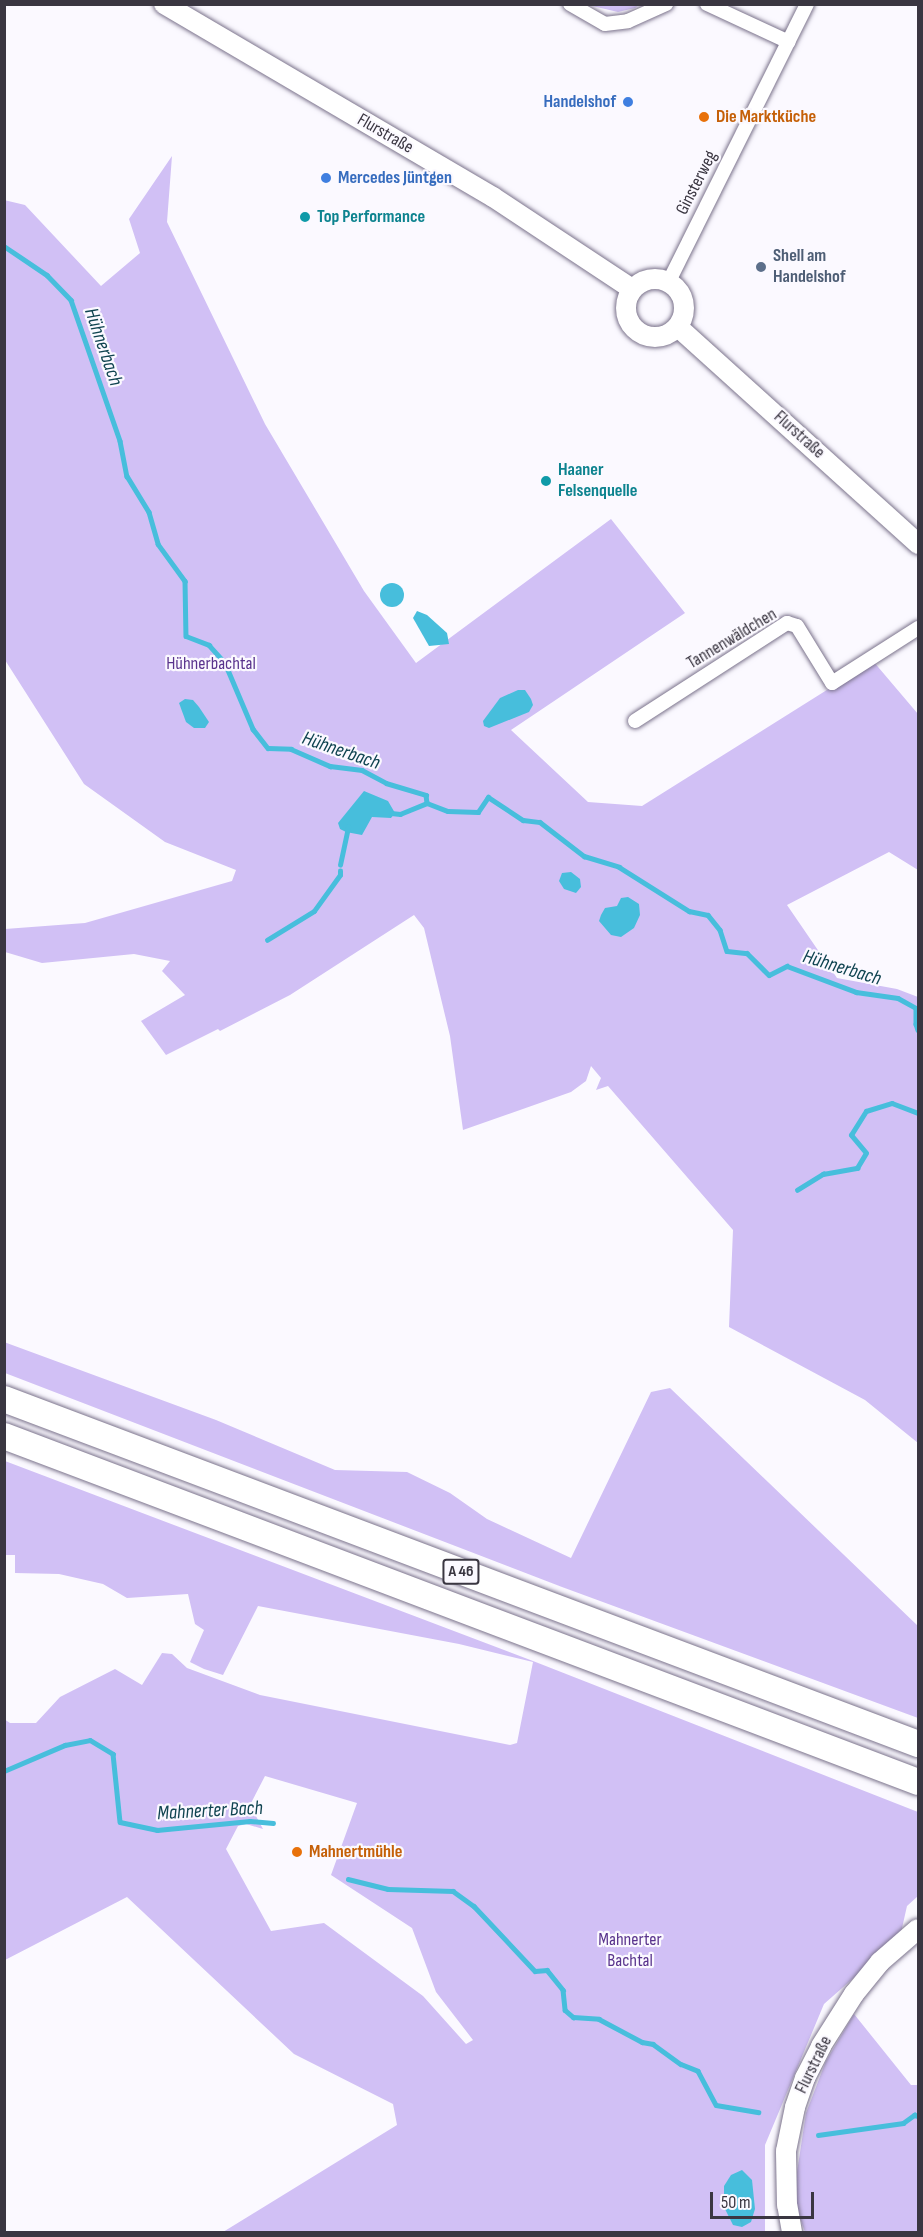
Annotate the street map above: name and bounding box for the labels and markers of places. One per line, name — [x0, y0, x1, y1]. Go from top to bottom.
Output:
place label: Handelshof — [543, 91, 616, 113]
marker: Handelshof — [621, 95, 635, 109]
place label: Die Marktküche — [716, 106, 816, 128]
marker: Die Marktküche — [697, 110, 711, 124]
place label: Mercedes Jüntgen — [338, 167, 452, 189]
marker: Mercedes Jüntgen — [319, 171, 333, 185]
place label: Top Performance — [317, 206, 425, 228]
marker: Top Performance — [298, 210, 312, 224]
place label: Shell am Handelshof — [773, 246, 846, 288]
marker: Shell am Handelshof — [754, 260, 768, 274]
place label: Haaner Felsenquelle — [558, 460, 637, 502]
marker: Haaner Felsenquelle — [539, 474, 553, 488]
place label: Mahnertmühle — [309, 1841, 402, 1863]
marker: Mahnertmühle — [290, 1845, 304, 1859]

